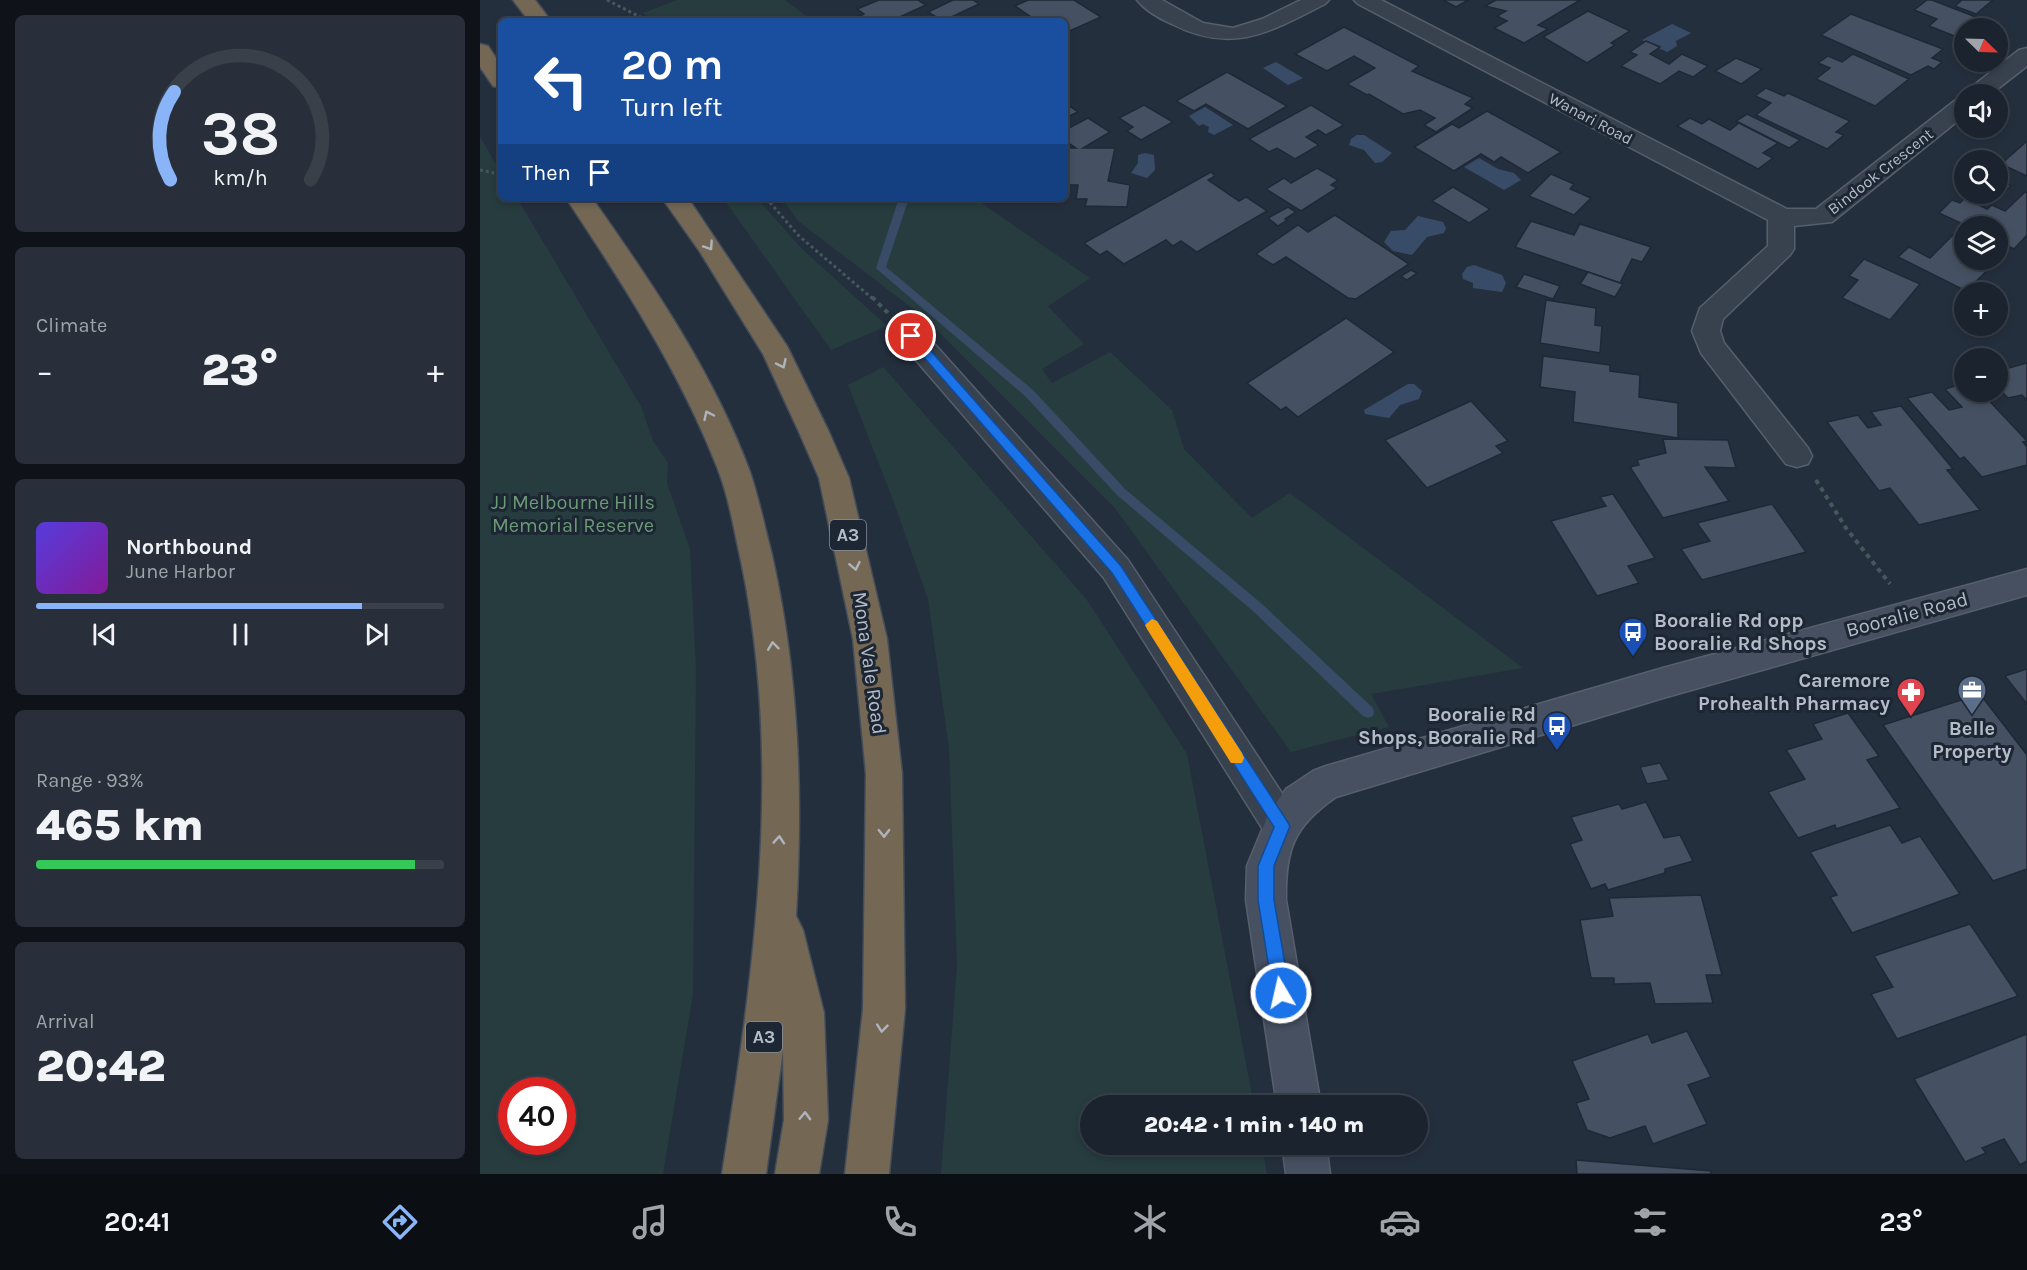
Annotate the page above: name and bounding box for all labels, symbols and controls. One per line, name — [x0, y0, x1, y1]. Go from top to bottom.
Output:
north arrow — [1954, 18, 2008, 72]
map controls — [1954, 18, 2008, 402]
text: 20 m — [621, 40, 723, 90]
icon: left — [522, 42, 600, 120]
button: sound — [1954, 84, 2008, 138]
street label: Wanari Road — [1546, 88, 1636, 148]
text: Turn left — [621, 91, 722, 123]
text: 38 — [200, 98, 280, 171]
street label: Bindook Crescent — [1824, 124, 1937, 218]
button: search — [1954, 150, 2008, 204]
icon: arrive — [583, 156, 616, 189]
text: Then — [522, 160, 571, 186]
text: km/h — [213, 166, 267, 191]
button: layers — [1954, 216, 2008, 270]
one-way arrow — [701, 239, 712, 250]
button: + — [1954, 282, 2008, 336]
pin — [885, 310, 936, 361]
text: Climate — [36, 314, 107, 337]
icon: arrive — [894, 319, 927, 352]
text: 23° — [201, 344, 279, 396]
button: − — [1954, 348, 2008, 402]
text: − — [36, 352, 53, 390]
text: + — [427, 352, 444, 390]
one-way arrow — [774, 358, 786, 369]
one-way arrow — [703, 410, 715, 421]
park label: JJ Melbourne Hills Memorial Reserve — [491, 491, 655, 537]
road number: A3 — [830, 520, 866, 550]
text: Northbound — [126, 534, 252, 560]
text: June Harbor — [126, 560, 235, 583]
one-way arrow — [848, 561, 861, 571]
street label: Booralie Road — [1844, 587, 1971, 642]
street label: Mona Vale Road — [848, 590, 891, 736]
place label: Booralie Rd opp Booralie Rd Shops — [1654, 609, 1827, 655]
bus stop icon: Booralie Rd opp Booralie Rd Shops — [1617, 616, 1649, 658]
icon: previous — [88, 618, 121, 651]
icon: pause — [224, 618, 257, 651]
icon: next — [360, 618, 393, 651]
one-way arrow — [767, 641, 780, 650]
place label: Caremore Prohealth Pharmacy — [1698, 669, 1890, 715]
office icon: Belle Property — [1956, 674, 1988, 716]
pharmacy icon: Caremore Prohealth Pharmacy — [1895, 676, 1927, 718]
place label: Booralie Rd Shops, Booralie Rd — [1358, 703, 1536, 749]
bus stop icon: Booralie Rd Shops, Booralie Rd — [1541, 710, 1573, 752]
place label: Belle Property — [1932, 717, 2012, 763]
text: Range · 93% — [36, 769, 144, 792]
text: 465 km — [36, 799, 204, 851]
one-way arrow — [878, 828, 890, 837]
one-way arrow — [773, 836, 786, 845]
position arrow — [1249, 961, 1313, 1025]
text: Arrival — [36, 1010, 95, 1033]
road number: A3 — [746, 1022, 782, 1052]
one-way arrow — [876, 1023, 889, 1032]
text: 20:42 — [36, 1040, 166, 1092]
speed limit sign: 40 — [498, 1077, 576, 1155]
one-way arrow — [799, 1112, 812, 1121]
text: 20:42 · 1 min · 140 m — [1144, 1112, 1364, 1138]
icon: directions — [379, 1201, 421, 1243]
icon: music — [629, 1201, 671, 1243]
icon: phone — [879, 1201, 921, 1243]
icon: climate — [1129, 1201, 1171, 1243]
icon: car — [1379, 1201, 1421, 1243]
icon: filters — [1629, 1201, 1671, 1243]
text: 20:41 — [104, 1206, 170, 1238]
text: 23° — [1879, 1206, 1923, 1238]

